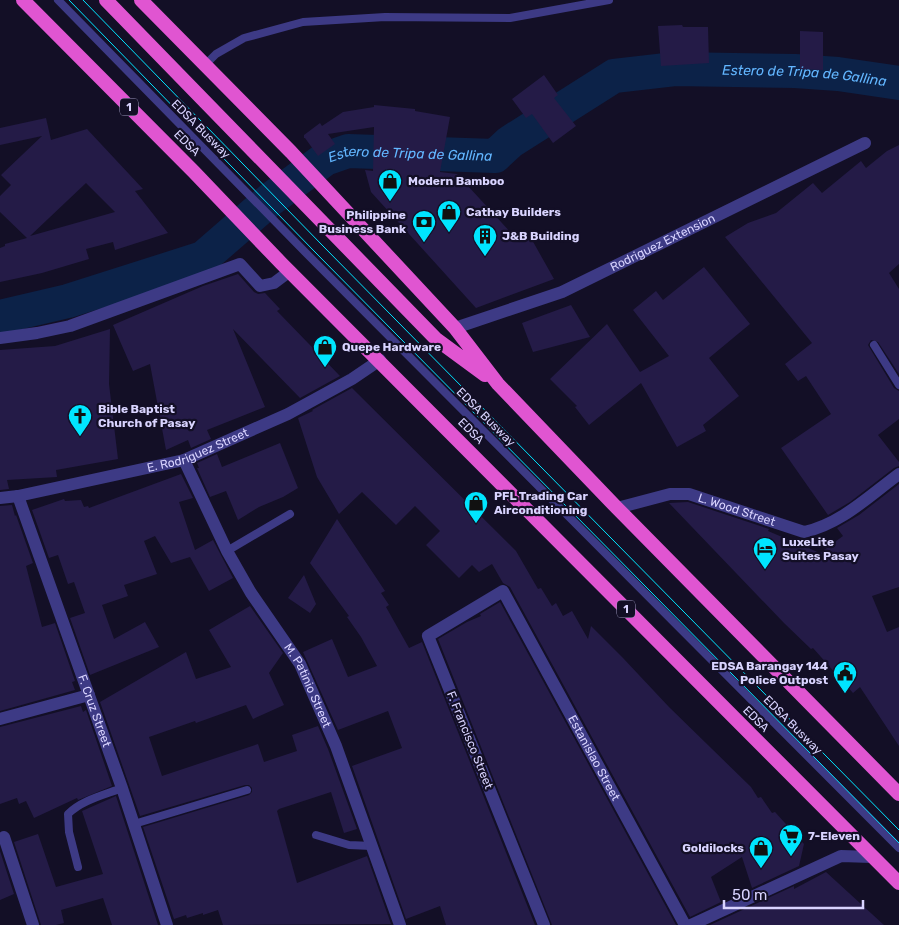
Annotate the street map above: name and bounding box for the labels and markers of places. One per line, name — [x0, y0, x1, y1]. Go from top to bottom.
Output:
shop icon: Modern Bamboo — [377, 168, 403, 202]
place label: Modern Bamboo — [408, 174, 504, 188]
shop icon: Cathay Builders — [436, 199, 462, 233]
place label: Cathay Builders — [466, 205, 561, 219]
place label: Philippine Business Bank — [319, 208, 406, 236]
bank icon: Philippine Business Bank — [411, 209, 437, 243]
building icon: J&B Building — [472, 223, 498, 257]
place label: J&B Building — [502, 229, 579, 243]
shop icon: Quepe Hardware — [312, 334, 338, 368]
place label: Quepe Hardware — [342, 340, 441, 354]
place label: Bible Baptist Church of Pasay — [98, 402, 195, 430]
church icon: Bible Baptist Church of Pasay — [67, 403, 93, 437]
place label: PFL Trading Car Airconditioning — [494, 489, 588, 517]
shop icon: PFL Trading Car Airconditioning — [463, 490, 489, 524]
place label: LuxeLite Suites Pasay — [782, 535, 859, 563]
hotel icon: LuxeLite Suites Pasay — [752, 536, 778, 570]
place label: EDSA Barangay 144 Police Outpost — [711, 659, 828, 687]
public building icon: EDSA Barangay 144 Police Outpost — [832, 660, 858, 694]
supermarket icon: 7-Eleven — [778, 823, 804, 857]
place label: 7-Eleven — [808, 829, 860, 843]
shop icon: Goldilocks — [748, 835, 774, 869]
place label: Goldilocks — [682, 841, 744, 855]

